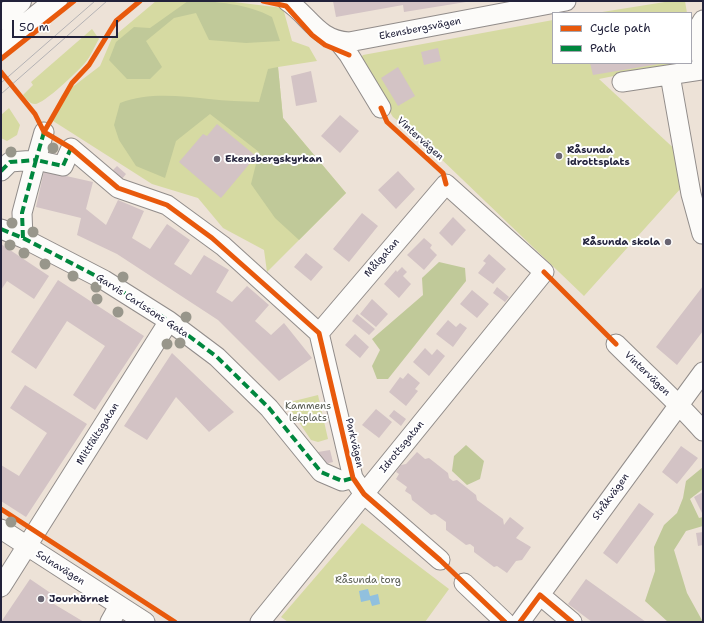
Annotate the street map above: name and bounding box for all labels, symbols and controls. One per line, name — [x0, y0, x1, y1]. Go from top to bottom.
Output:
scale bar — [14, 12, 120, 38]
legend — [552, 12, 692, 64]
street label: Ekensbergsvägen — [378, 15, 462, 43]
text: 50 m — [19, 19, 49, 35]
text: Cycle path — [590, 20, 651, 36]
text: Path — [590, 40, 616, 56]
street label: Vintervägen — [394, 115, 446, 163]
place label: Råsunda idrottsplats — [567, 144, 630, 168]
marker: Råsunda idrottsplats — [554, 151, 564, 161]
place label: Ekensbergskyrkan — [225, 153, 322, 165]
marker: Ekensbergskyrkan — [212, 154, 222, 164]
street label: Målgatan — [362, 236, 402, 280]
place label: Råsunda skola — [583, 236, 660, 248]
marker: Råsunda skola — [663, 237, 673, 247]
street label: Garvis Carlssons Gata — [93, 272, 191, 340]
street label: Vintervägen — [622, 349, 672, 399]
park label: Kammens lekplats — [285, 400, 331, 424]
street label: Mittfältsgatan — [74, 401, 122, 467]
street label: Parkvägen — [342, 417, 366, 469]
street label: Idrottsgatan — [377, 419, 427, 475]
street label: Stråkvägen — [590, 471, 632, 523]
street label: Solnavägen — [33, 548, 87, 588]
park label: Råsunda torg — [335, 574, 401, 586]
place label: Jourhörnet — [49, 593, 109, 605]
marker: Jourhörnet — [36, 594, 46, 604]

